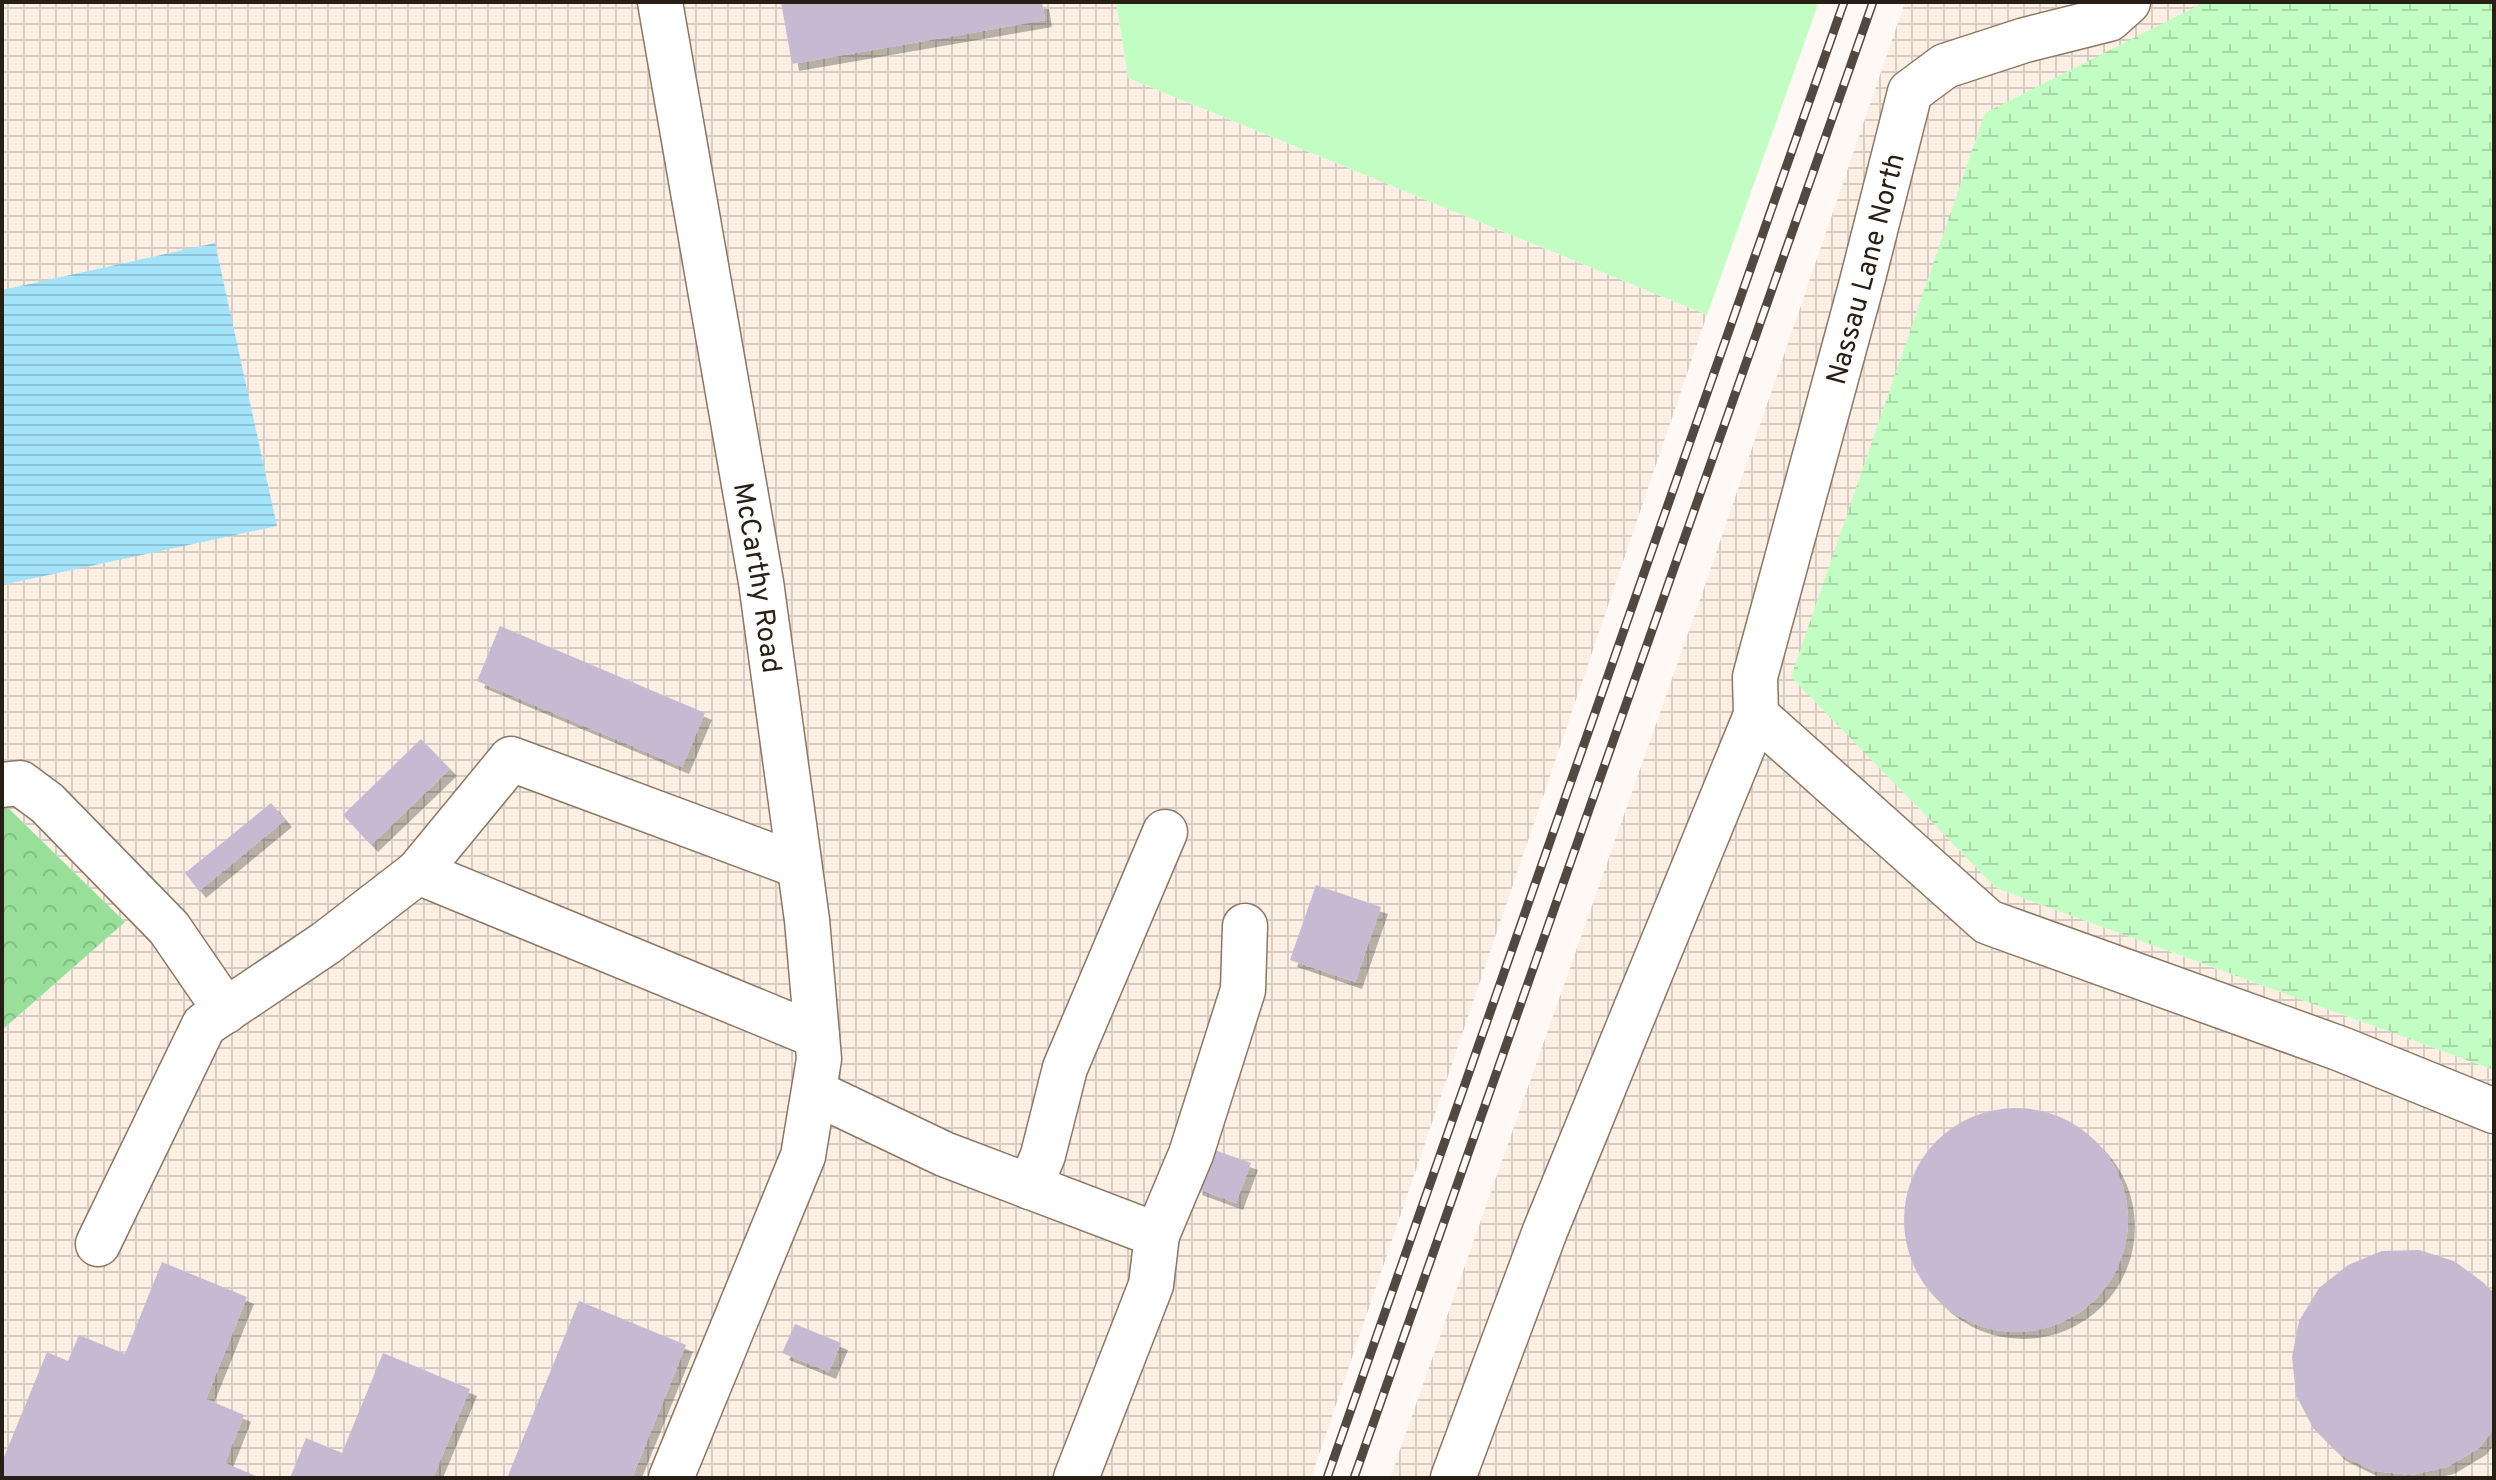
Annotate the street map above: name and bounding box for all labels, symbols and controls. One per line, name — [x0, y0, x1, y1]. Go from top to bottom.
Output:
street label: Nassau Lane North — [1820, 150, 1915, 389]
street label: McCarthy Road — [723, 480, 788, 676]

